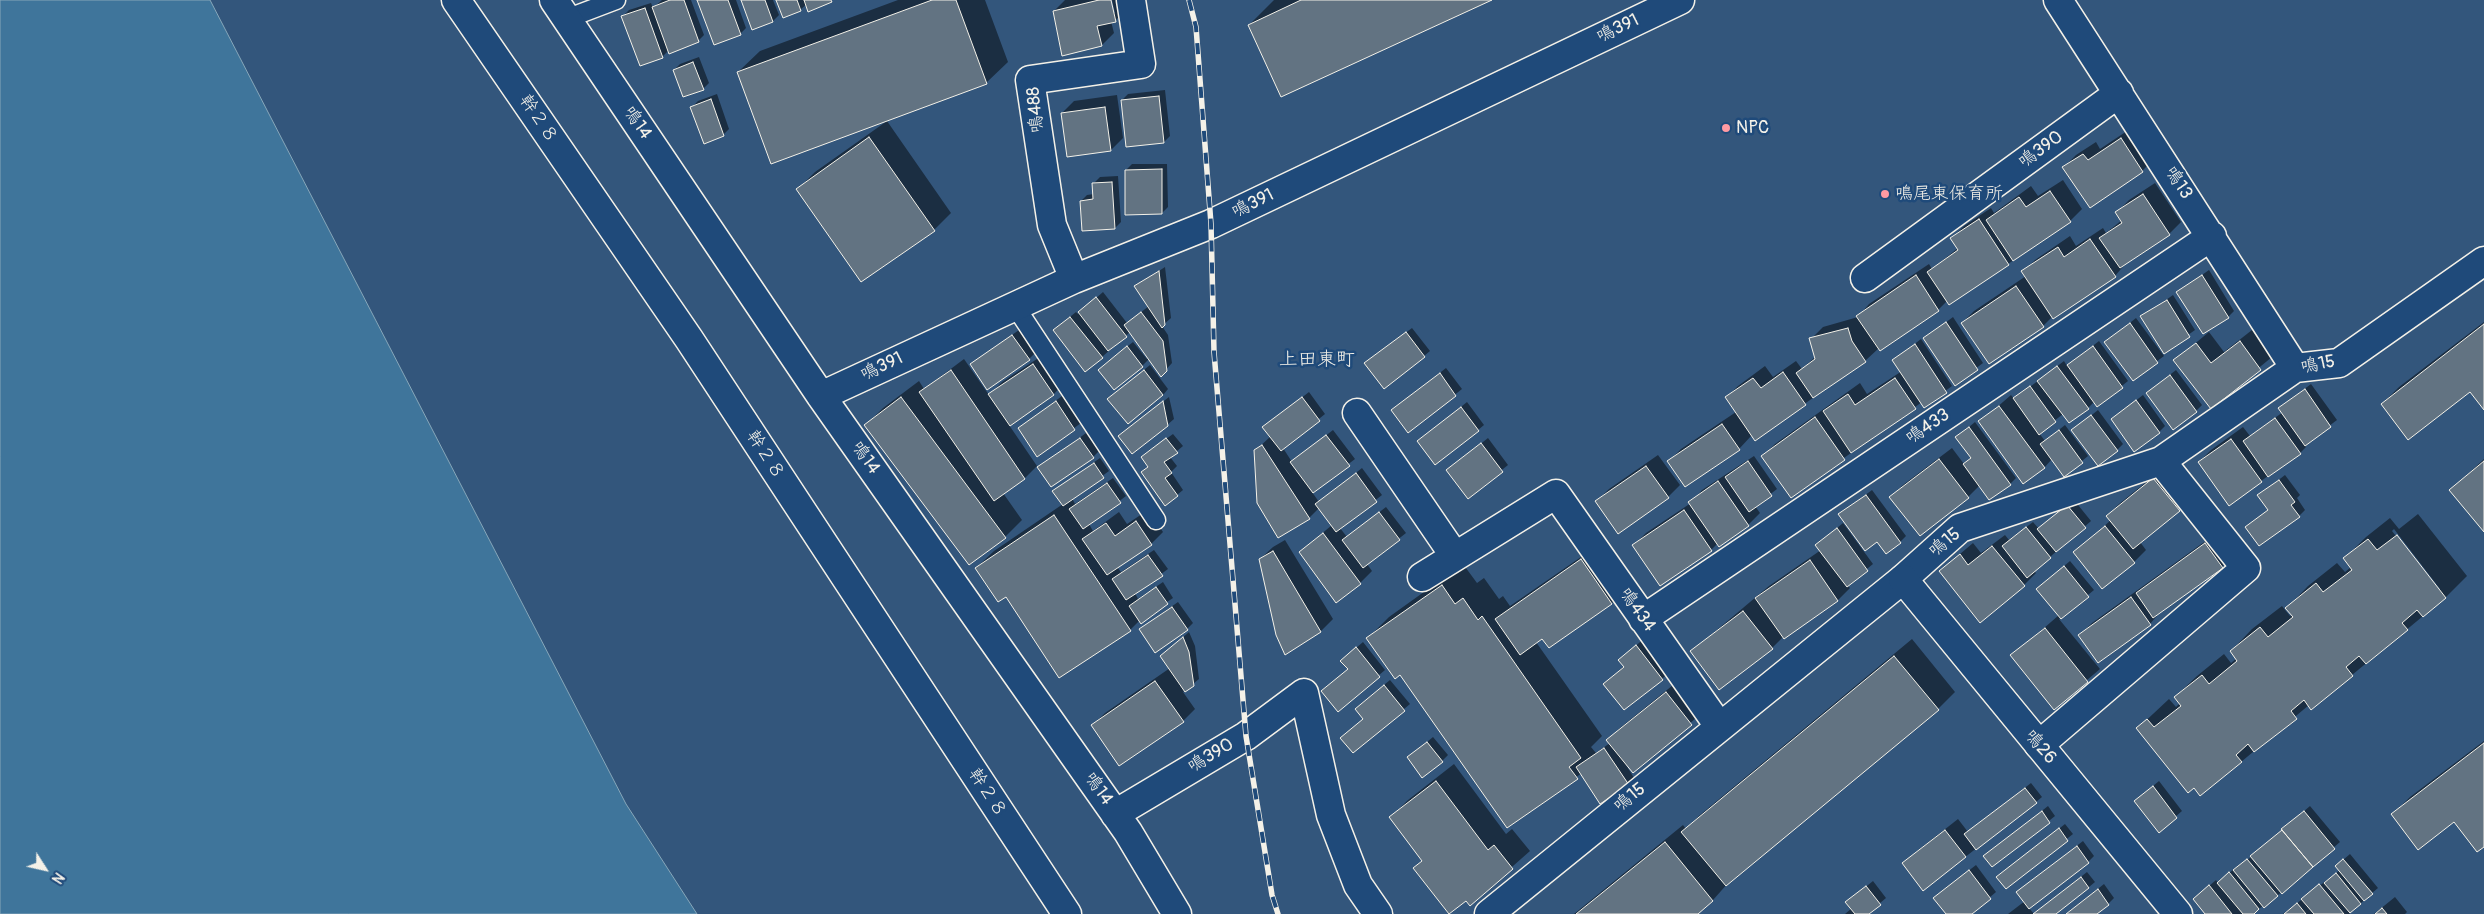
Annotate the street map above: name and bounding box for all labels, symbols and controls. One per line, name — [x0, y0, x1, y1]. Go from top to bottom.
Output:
street label: 鳴391 — [1593, 10, 1643, 48]
street label: 鳴488 — [1023, 86, 1049, 134]
street label: 幹２８ — [514, 91, 562, 147]
street label: 鳴14 — [618, 102, 656, 144]
place label: NPC — [1736, 117, 1769, 139]
marker: NPC — [1720, 122, 1732, 134]
street label: 鳴390 — [2015, 127, 2067, 173]
street label: 鳴13 — [2159, 162, 2197, 204]
place label: 鳴尾東保育所 — [1895, 183, 2003, 205]
street label: 鳴391 — [1228, 185, 1278, 223]
marker: 鳴尾東保育所 — [1879, 188, 1891, 200]
street label: 鳴391 — [857, 348, 907, 386]
district label: 上田東町 — [1279, 349, 1355, 371]
street label: 鳴15 — [2299, 351, 2337, 379]
street label: 鳴433 — [1902, 404, 1954, 450]
street label: 幹２８ — [741, 426, 789, 484]
street label: 鳴14 — [846, 437, 884, 479]
street label: 鳴15 — [1925, 524, 1965, 562]
street label: 鳴434 — [1614, 584, 1660, 636]
street label: 鳴26 — [2019, 725, 2061, 769]
street label: 鳴390 — [1184, 734, 1238, 778]
street label: 幹２８ — [963, 764, 1011, 822]
street label: 鳴14 — [1079, 768, 1117, 810]
street label: 鳴15 — [1610, 779, 1650, 817]
north arrow — [20, 844, 70, 894]
text: N — [48, 869, 67, 887]

